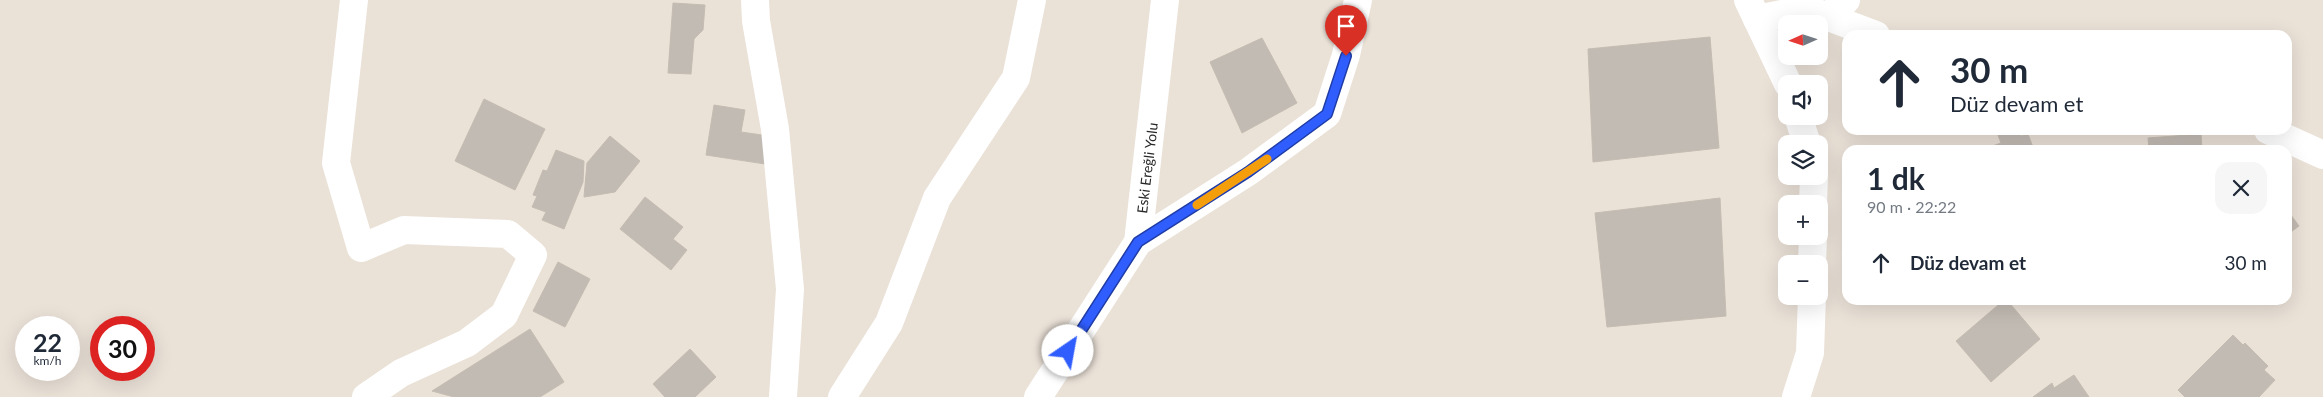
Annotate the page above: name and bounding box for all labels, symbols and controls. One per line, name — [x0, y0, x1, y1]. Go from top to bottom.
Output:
pin — [1325, 5, 1367, 56]
icon: arrive — [1332, 12, 1360, 40]
north arrow — [1778, 15, 1828, 65]
map controls — [1778, 15, 1828, 305]
text: 30 m — [1950, 48, 2028, 90]
icon: ahead — [1867, 50, 1932, 115]
button: sound — [1778, 75, 1828, 125]
text: Düz devam et — [1950, 90, 2083, 117]
street label: Eski Ereğli Yolu — [1133, 122, 1161, 214]
button: layers — [1778, 135, 1828, 185]
text: 1 dk — [1867, 160, 1925, 196]
button: close — [2215, 162, 2267, 214]
button: + — [1778, 195, 1828, 245]
text: 90 m · 22:22 — [1867, 197, 1956, 216]
icon: ahead — [1867, 249, 1895, 277]
text: Düz devam et — [1910, 251, 2026, 274]
text: 30 m — [2224, 251, 2267, 274]
button: − — [1778, 255, 1828, 305]
speed limit sign: 30 — [90, 316, 155, 381]
position arrow — [1041, 324, 1093, 376]
text: 22 — [33, 327, 62, 357]
text: km/h — [33, 353, 62, 368]

